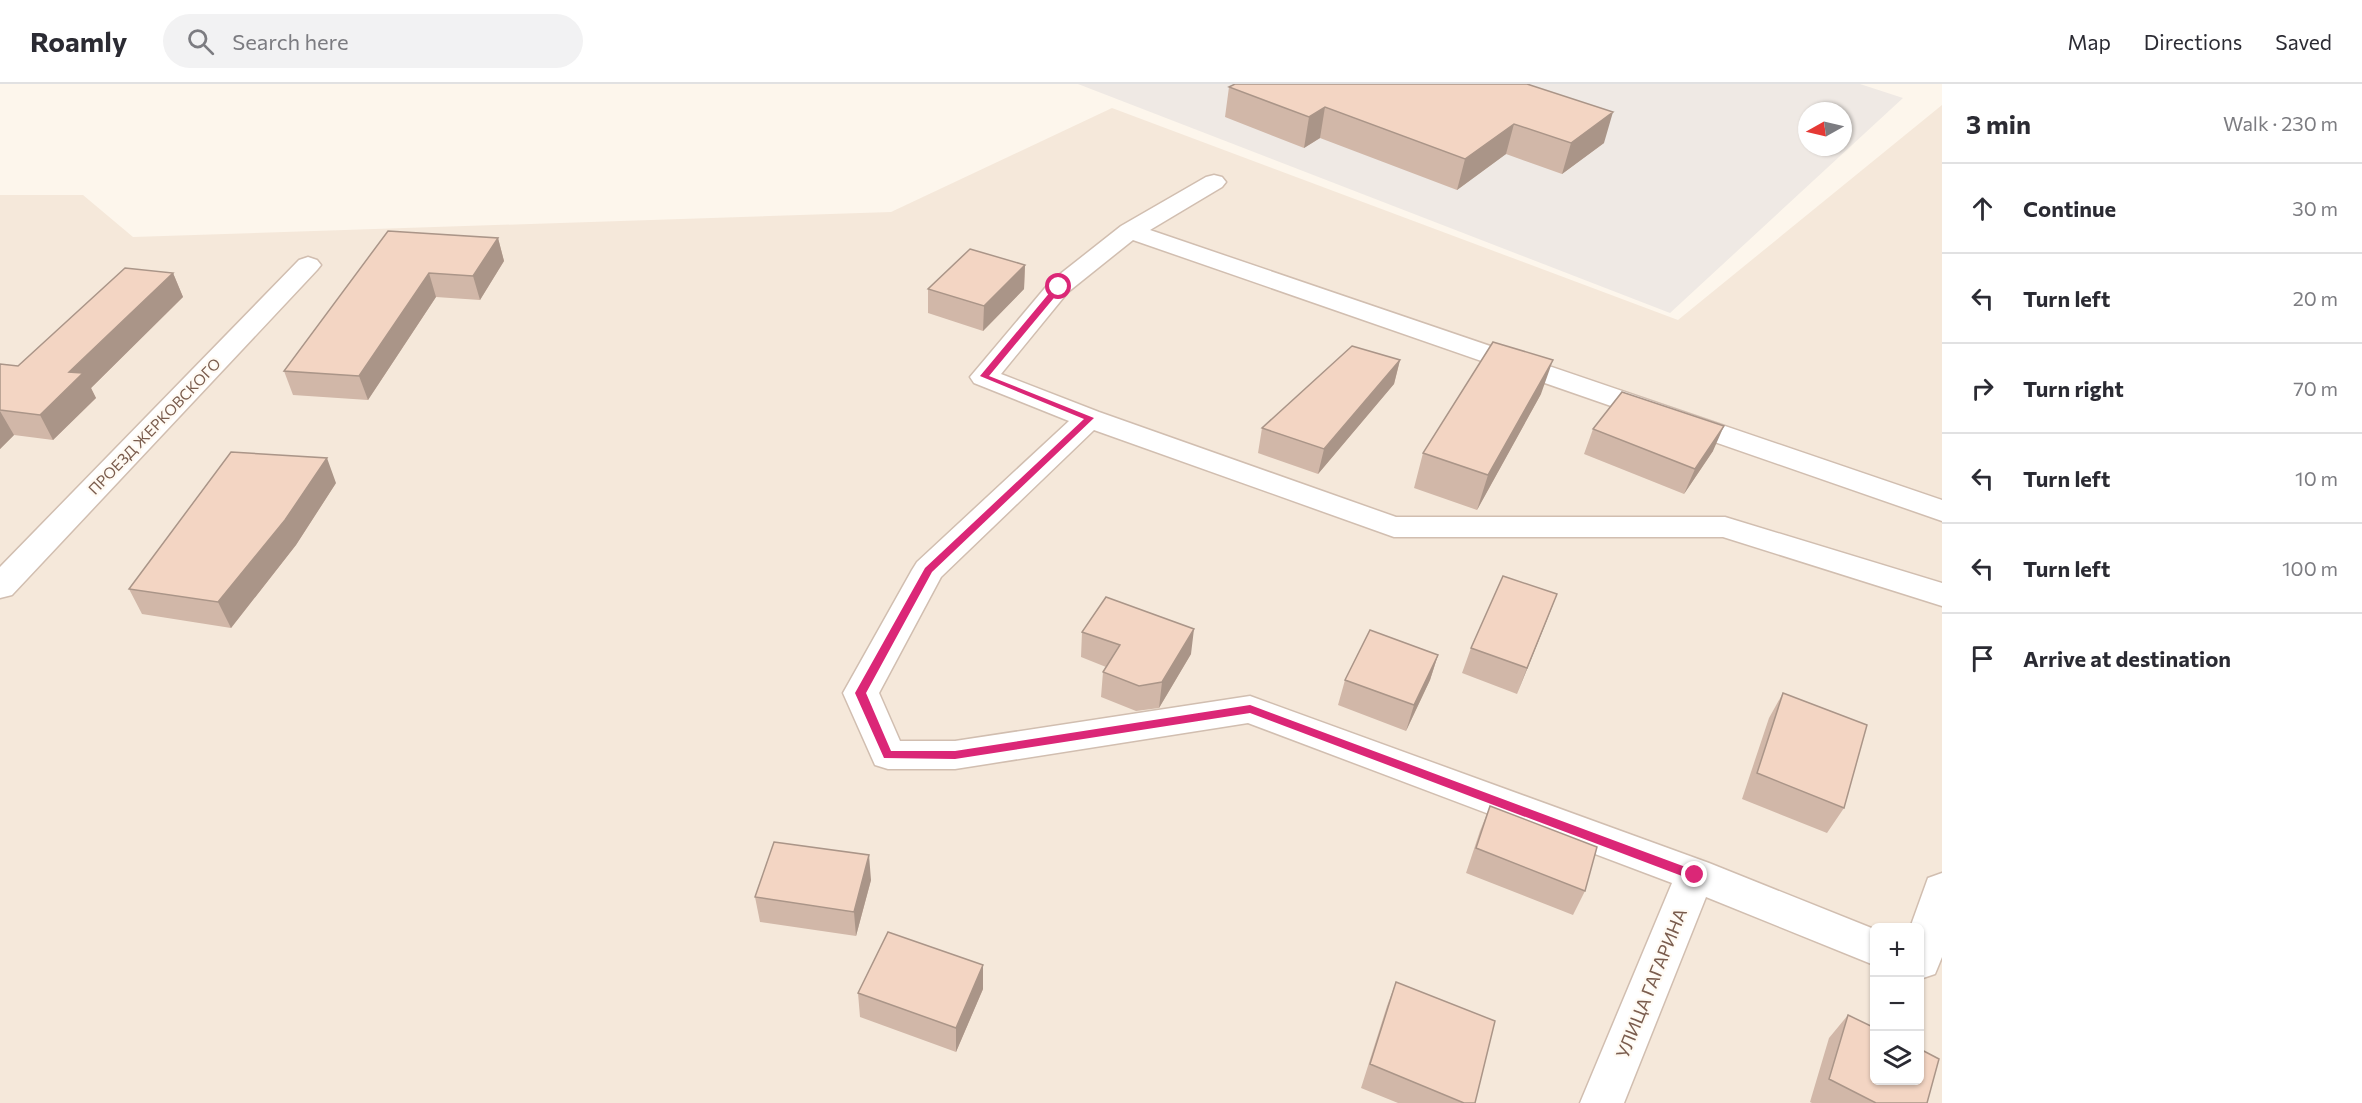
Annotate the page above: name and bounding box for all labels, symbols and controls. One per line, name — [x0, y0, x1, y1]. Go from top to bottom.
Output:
search box — [163, 14, 583, 68]
text: Roamly — [30, 24, 127, 58]
icon: search — [184, 25, 217, 58]
text: Search here — [232, 28, 349, 55]
text: Map — [2068, 29, 2111, 54]
text: Directions — [2144, 29, 2242, 54]
text: Saved — [2275, 29, 2332, 54]
north arrow — [1798, 102, 1852, 156]
text: 3 min — [1966, 108, 2031, 139]
text: Walk · 230 m — [2223, 111, 2338, 135]
icon: ahead — [1966, 192, 1999, 225]
text: Continue — [2023, 195, 2116, 222]
text: 30 m — [2292, 196, 2338, 220]
route start — [1045, 273, 1071, 299]
icon: left — [1966, 282, 1999, 315]
text: Turn left — [2023, 285, 2110, 312]
text: 20 m — [2293, 286, 2338, 310]
street label: ПРОЕЗД ЖЕРКОВСКОГО — [84, 354, 224, 498]
icon: right — [1966, 372, 1999, 405]
text: Turn right — [2023, 375, 2124, 402]
text: 70 m — [2293, 376, 2338, 400]
icon: left — [1966, 462, 1999, 495]
text: Turn left — [2023, 465, 2110, 492]
text: 10 m — [2295, 466, 2338, 490]
icon: left — [1966, 552, 1999, 585]
text: Turn left — [2023, 555, 2110, 582]
text: 100 m — [2282, 556, 2338, 580]
icon: arrive — [1966, 642, 1999, 675]
text: Arrive at destination — [2023, 645, 2231, 672]
route end — [1681, 861, 1707, 887]
street label: УЛИЦА ГАГАРИНА — [1611, 905, 1691, 1061]
map controls — [1870, 923, 1924, 1085]
button: + — [1870, 923, 1924, 977]
button: − — [1870, 977, 1924, 1031]
button: layers — [1870, 1031, 1924, 1085]

